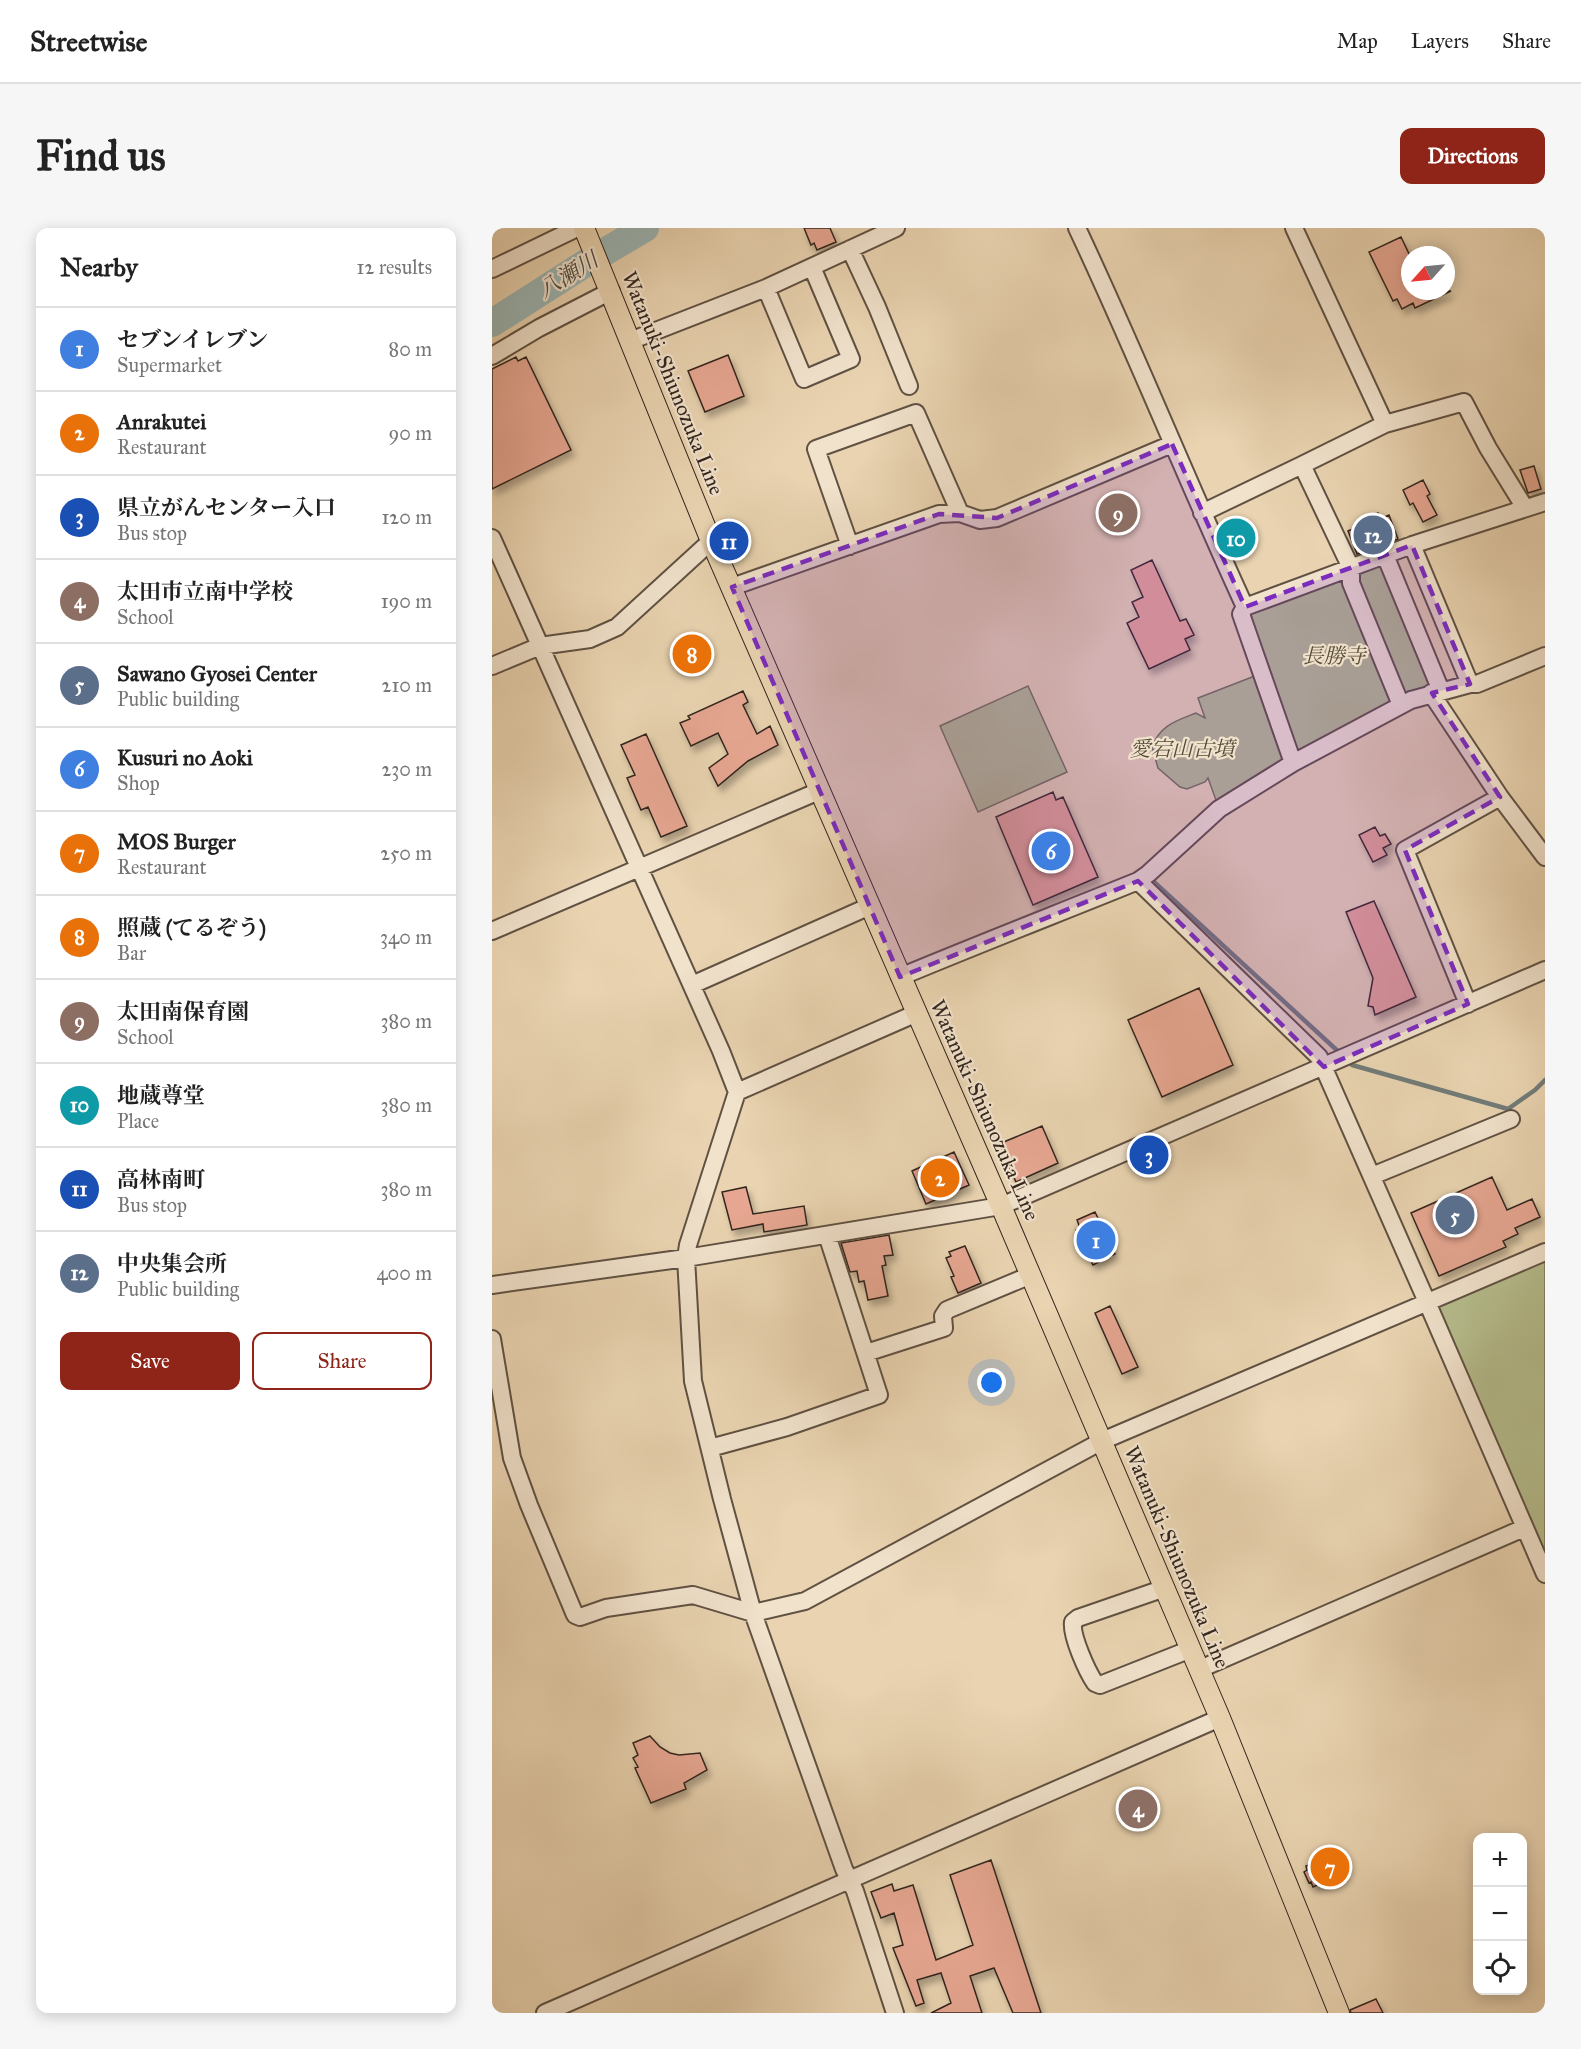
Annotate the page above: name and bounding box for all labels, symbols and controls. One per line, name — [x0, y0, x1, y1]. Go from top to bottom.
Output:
text: Streetwise — [30, 24, 147, 59]
text: Map — [1337, 28, 1378, 54]
text: Layers — [1411, 28, 1469, 54]
text: Share — [1502, 28, 1551, 54]
button: Directions — [1400, 128, 1545, 184]
text: Find us — [36, 130, 166, 182]
water label: 八瀬川 — [533, 245, 605, 304]
north arrow — [1401, 246, 1455, 300]
text: Nearby — [60, 251, 138, 283]
text: 12 results — [357, 255, 432, 279]
street label: Watanuki-Shiunozuka Line — [616, 267, 730, 499]
text: セブンイレブン — [117, 326, 268, 353]
text: 1 — [76, 337, 83, 361]
text: 80 m — [389, 337, 432, 361]
text: Supermarket — [117, 353, 222, 377]
text: Anrakutei — [117, 408, 206, 435]
text: 2 — [75, 421, 84, 445]
text: 90 m — [389, 421, 432, 445]
text: Restaurant — [117, 435, 207, 459]
pin: 9 — [1098, 490, 1138, 536]
text: 県立がんセンター入口 — [117, 494, 336, 521]
text: 3 — [76, 505, 84, 529]
text: 120 m — [381, 505, 432, 529]
pin: 12 — [1354, 512, 1392, 558]
pin: 10 — [1216, 516, 1256, 560]
pin: 11 — [710, 518, 748, 564]
text: Bus stop — [117, 521, 187, 545]
text: 太田市立南中学校 — [117, 578, 293, 605]
text: 4 — [74, 589, 85, 613]
text: 190 m — [381, 589, 432, 613]
text: School — [117, 605, 174, 629]
pin: 8 — [672, 632, 712, 676]
park label: 長勝寺 — [1303, 643, 1367, 669]
text: Sawano Gyosei Center — [117, 660, 317, 687]
text: 5 — [75, 673, 84, 697]
text: 210 m — [382, 673, 432, 697]
text: Public building — [117, 687, 239, 711]
park label: 愛宕山古墳 — [1130, 736, 1237, 762]
text: Kusuri no Aoki — [117, 744, 253, 771]
text: 6 — [74, 757, 85, 781]
text: 230 m — [381, 757, 432, 781]
text: Shop — [117, 771, 160, 795]
text: MOS Burger — [117, 828, 236, 855]
pin: 6 — [1032, 828, 1070, 874]
text: 7 — [74, 841, 85, 865]
text: 250 m — [380, 841, 432, 865]
text: Restaurant — [117, 855, 207, 879]
text: 照蔵 (てるぞう) — [117, 914, 266, 941]
text: 8 — [74, 925, 85, 949]
text: 340 m — [380, 925, 432, 949]
text: Bar — [117, 941, 146, 965]
street label: Watanuki-Shiunozuka Line — [925, 996, 1046, 1225]
text: 太田南保育園 — [117, 998, 249, 1025]
text: 9 — [74, 1009, 85, 1033]
text: 380 m — [381, 1009, 432, 1033]
text: School — [117, 1025, 174, 1049]
text: 地蔵尊堂 — [117, 1082, 205, 1109]
text: 10 — [70, 1093, 89, 1117]
text: 380 m — [381, 1093, 432, 1117]
text: Place — [117, 1109, 159, 1133]
pin: 3 — [1130, 1132, 1168, 1178]
pin: 2 — [920, 1156, 960, 1200]
text: 高林南町 — [117, 1166, 205, 1193]
text: 11 — [72, 1177, 87, 1201]
text: 380 m — [381, 1177, 432, 1201]
pin: 5 — [1436, 1192, 1474, 1238]
text: Bus stop — [117, 1193, 187, 1217]
pin: 1 — [1076, 1218, 1116, 1262]
text: 中央集会所 — [117, 1250, 227, 1277]
text: 12 — [71, 1261, 88, 1285]
text: 400 m — [376, 1261, 432, 1285]
text: Public building — [117, 1277, 239, 1301]
button: Save — [60, 1332, 240, 1390]
button: Share — [252, 1332, 432, 1390]
your location — [977, 1368, 1006, 1397]
street label: Watanuki-Shiunozuka Line — [1118, 1442, 1236, 1672]
pin: 4 — [1118, 1786, 1158, 1832]
map controls — [1473, 1833, 1527, 1995]
button: + — [1473, 1833, 1527, 1887]
pin: 7 — [1310, 1844, 1350, 1890]
button: − — [1473, 1887, 1527, 1941]
button: locate — [1473, 1941, 1527, 1995]

